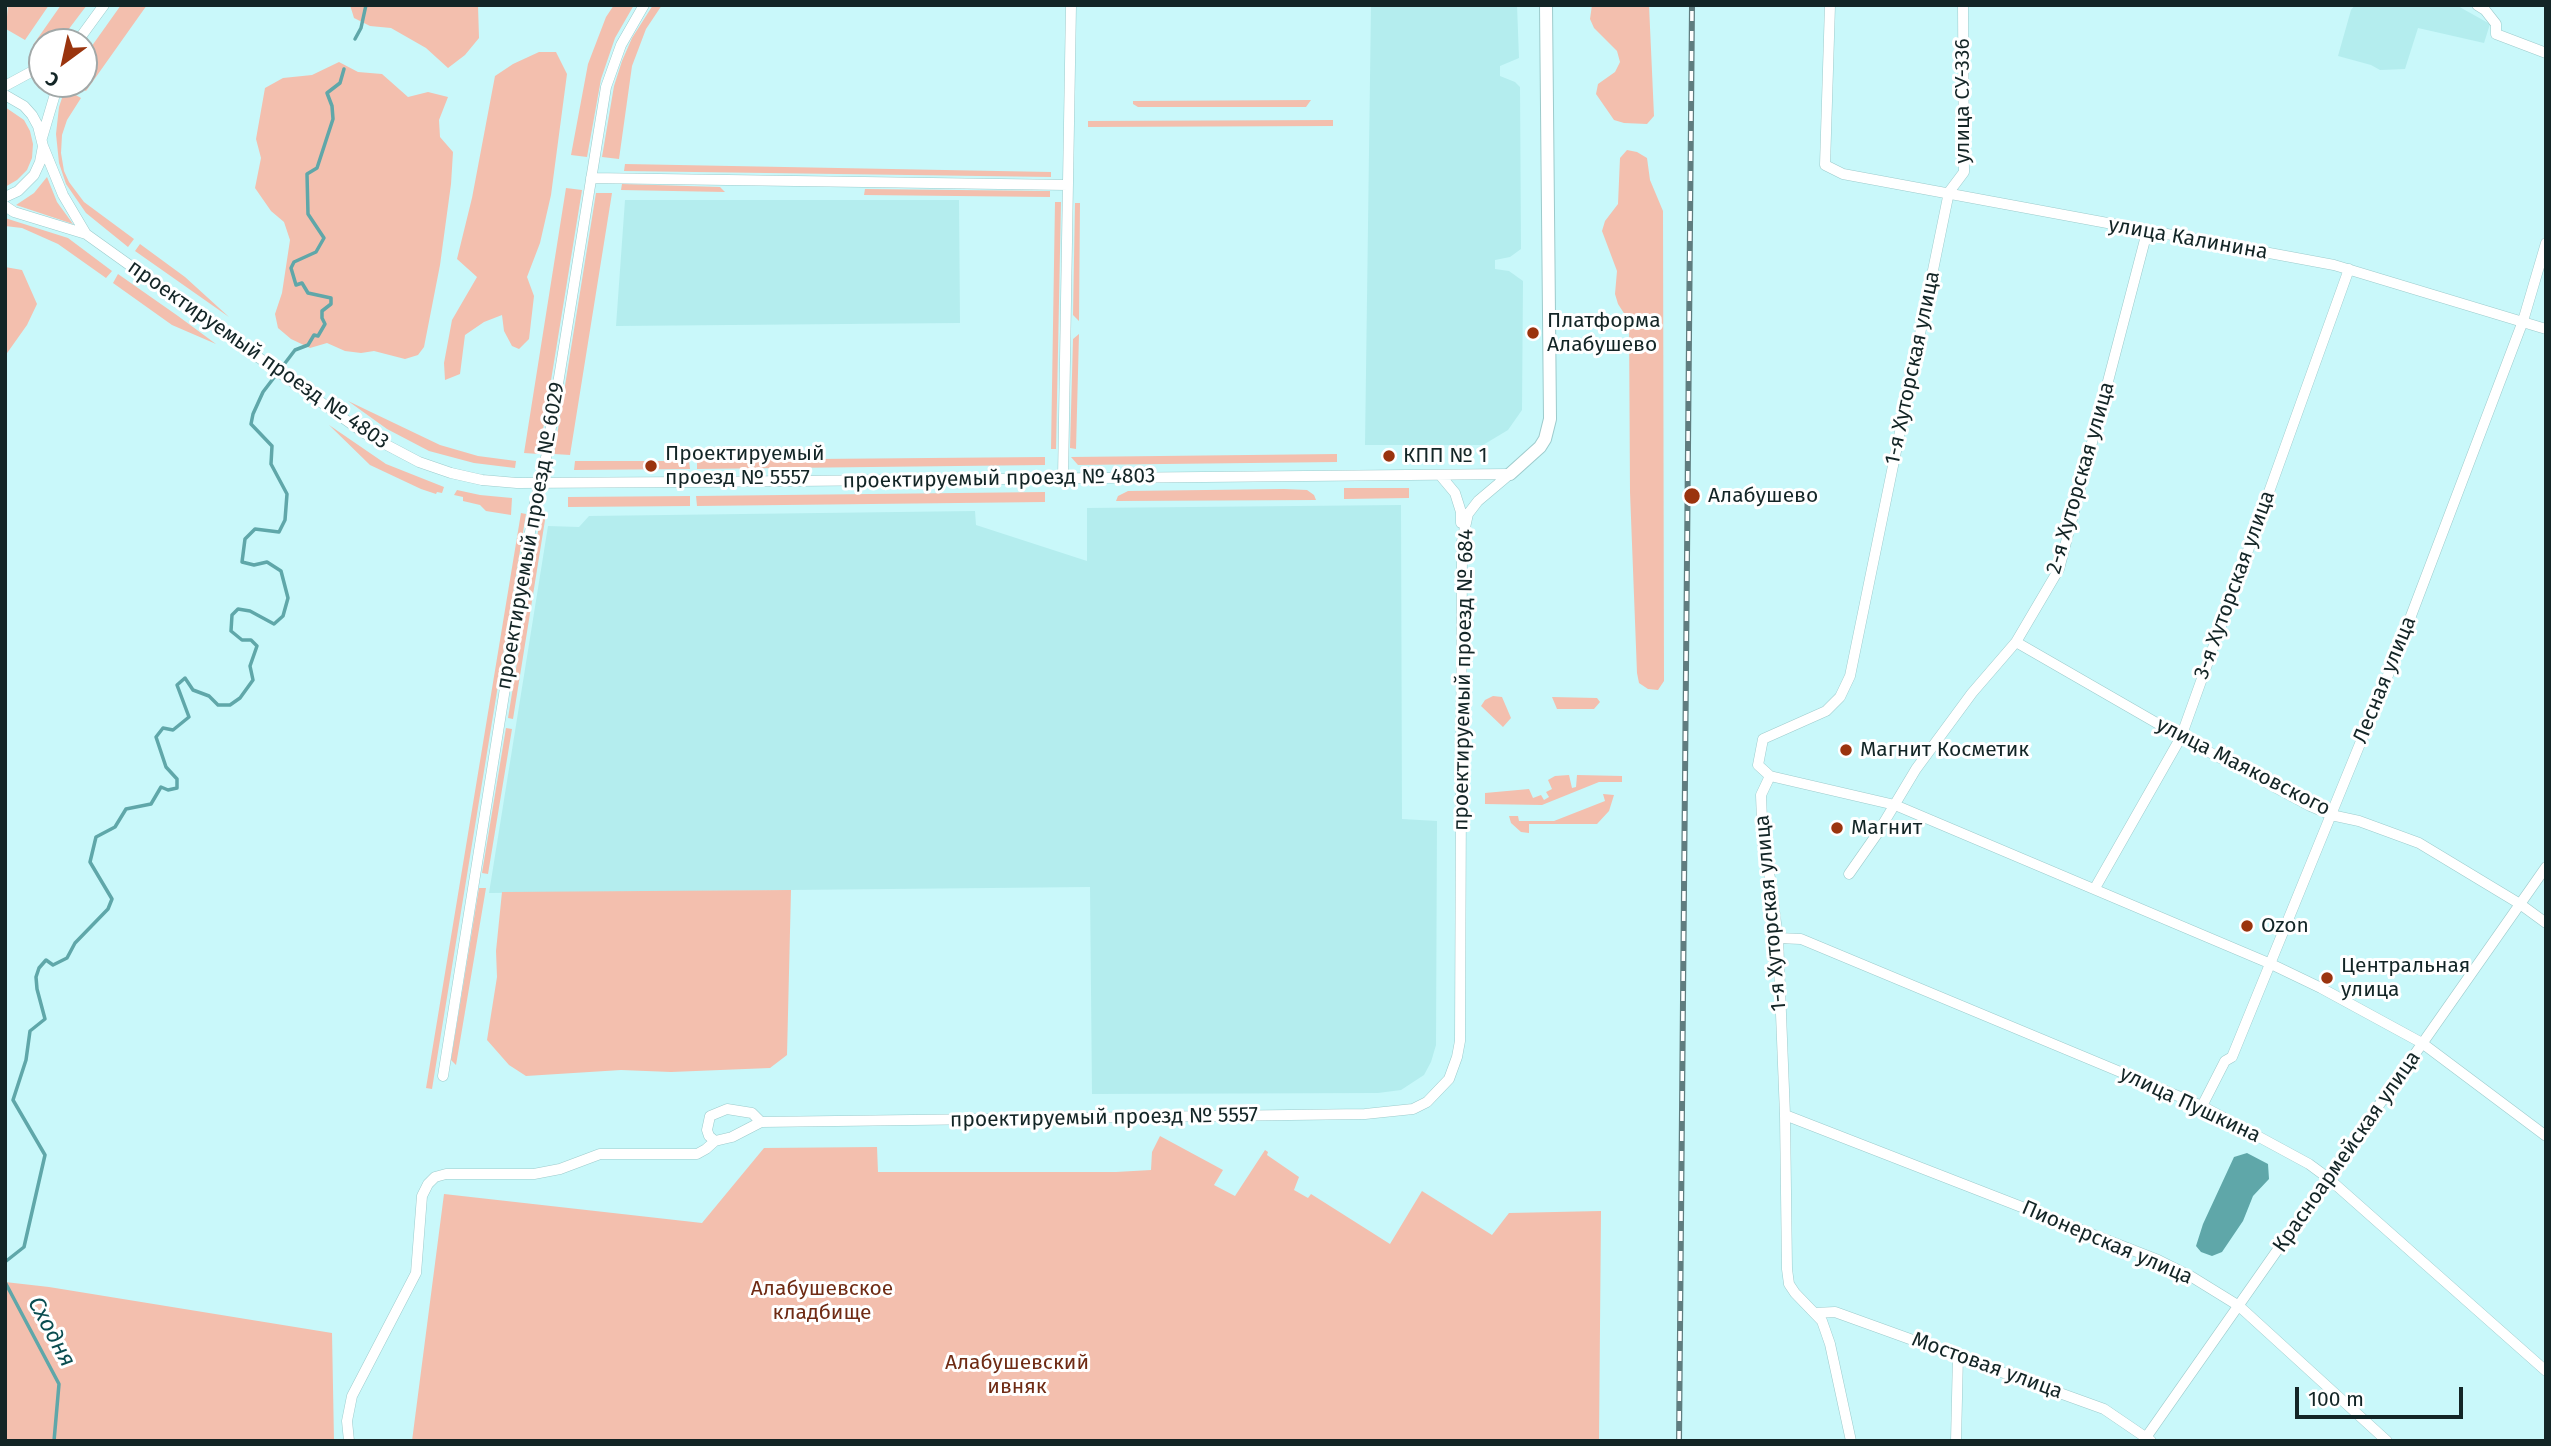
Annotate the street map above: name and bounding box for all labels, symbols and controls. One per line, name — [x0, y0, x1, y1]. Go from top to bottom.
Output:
north arrow — [28, 28, 98, 98]
street label: улица СУ-336 — [1950, 38, 1976, 164]
text: С — [42, 67, 63, 92]
street label: улица Калинина — [2106, 213, 2270, 265]
street label: проектируемый проезд № 4803 — [123, 255, 393, 455]
street label: 1-я Хуторская улица — [1880, 269, 1946, 467]
place label: Платформа Алабушево — [1547, 308, 1661, 358]
marker: Платформа Алабушево — [1525, 325, 1541, 341]
street label: 2-я Хуторская улица — [2042, 379, 2120, 577]
street label: проектируемый проезд № 6029 — [492, 380, 570, 692]
place label: Проектируемый проезд № 5557 — [665, 441, 825, 491]
place label: КПП № 1 — [1403, 443, 1488, 469]
marker: КПП № 1 — [1381, 448, 1397, 464]
marker: Проектируемый проезд № 5557 — [643, 458, 659, 474]
street label: проектируемый проезд № 4803 — [842, 464, 1156, 494]
place label: Алабушево — [1708, 483, 1818, 509]
marker: Алабушево — [1682, 486, 1702, 506]
street label: 3-я Хуторская улица — [2189, 487, 2281, 683]
street label: проектируемый проезд № 684 — [1449, 529, 1479, 831]
street label: Лесная улица — [2348, 613, 2422, 747]
street label: улица Маяковского — [2152, 712, 2334, 822]
place label: Магнит Косметик — [1860, 737, 2029, 763]
marker: Магнит Косметик — [1838, 742, 1854, 758]
street label: 1-я Хуторская улица — [1750, 814, 1792, 1012]
place label: Магнит — [1851, 815, 1922, 841]
marker: Магнит — [1829, 820, 1845, 836]
place label: Ozon — [2261, 913, 2309, 939]
marker: Ozon — [2239, 918, 2255, 934]
place label: Центральная улица — [2341, 953, 2470, 1003]
marker: Центральная улица — [2319, 970, 2335, 986]
street label: Красноармейская улица — [2268, 1046, 2426, 1258]
street label: улица Пушкина — [2115, 1061, 2265, 1149]
street label: проектируемый проезд № 5557 — [950, 1103, 1258, 1133]
street label: Пионерская улица — [2018, 1196, 2196, 1290]
park label: Алабушевское кладбище — [751, 1276, 893, 1326]
water label: Сходня — [21, 1292, 81, 1372]
street label: Мостовая улица — [1908, 1327, 2066, 1405]
park label: Алабушевский ивняк — [945, 1350, 1089, 1400]
scale bar — [2299, 1372, 2467, 1416]
text: 100 m — [2308, 1386, 2364, 1412]

